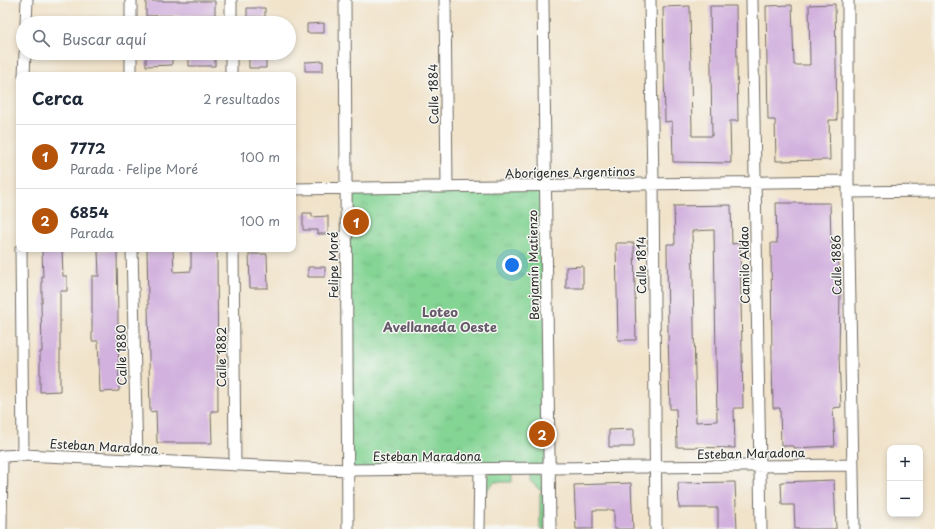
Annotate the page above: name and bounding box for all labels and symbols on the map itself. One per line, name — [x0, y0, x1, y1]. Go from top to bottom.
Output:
street label: Calle 1884 — [423, 63, 443, 124]
street label: Aborígenes Argentinos — [505, 162, 636, 182]
pin: 1 — [343, 207, 369, 237]
street label: Benjamín Matienzo — [523, 209, 543, 320]
street label: Camilo Aldao — [734, 226, 754, 304]
street label: Felipe Moré — [324, 232, 342, 298]
street label: Calle 1886 — [826, 235, 846, 295]
street label: Calle 1814 — [632, 236, 650, 294]
your location — [502, 255, 522, 275]
district label: Loteo Avellaneda Oeste — [382, 302, 497, 336]
street label: Calle 1880 — [111, 324, 131, 386]
street label: Calle 1882 — [212, 327, 230, 387]
pin: 2 — [529, 419, 555, 449]
street label: Esteban Maradona — [49, 434, 159, 458]
street label: Esteban Maradona — [697, 443, 806, 463]
street label: Esteban Maradona — [373, 447, 482, 465]

